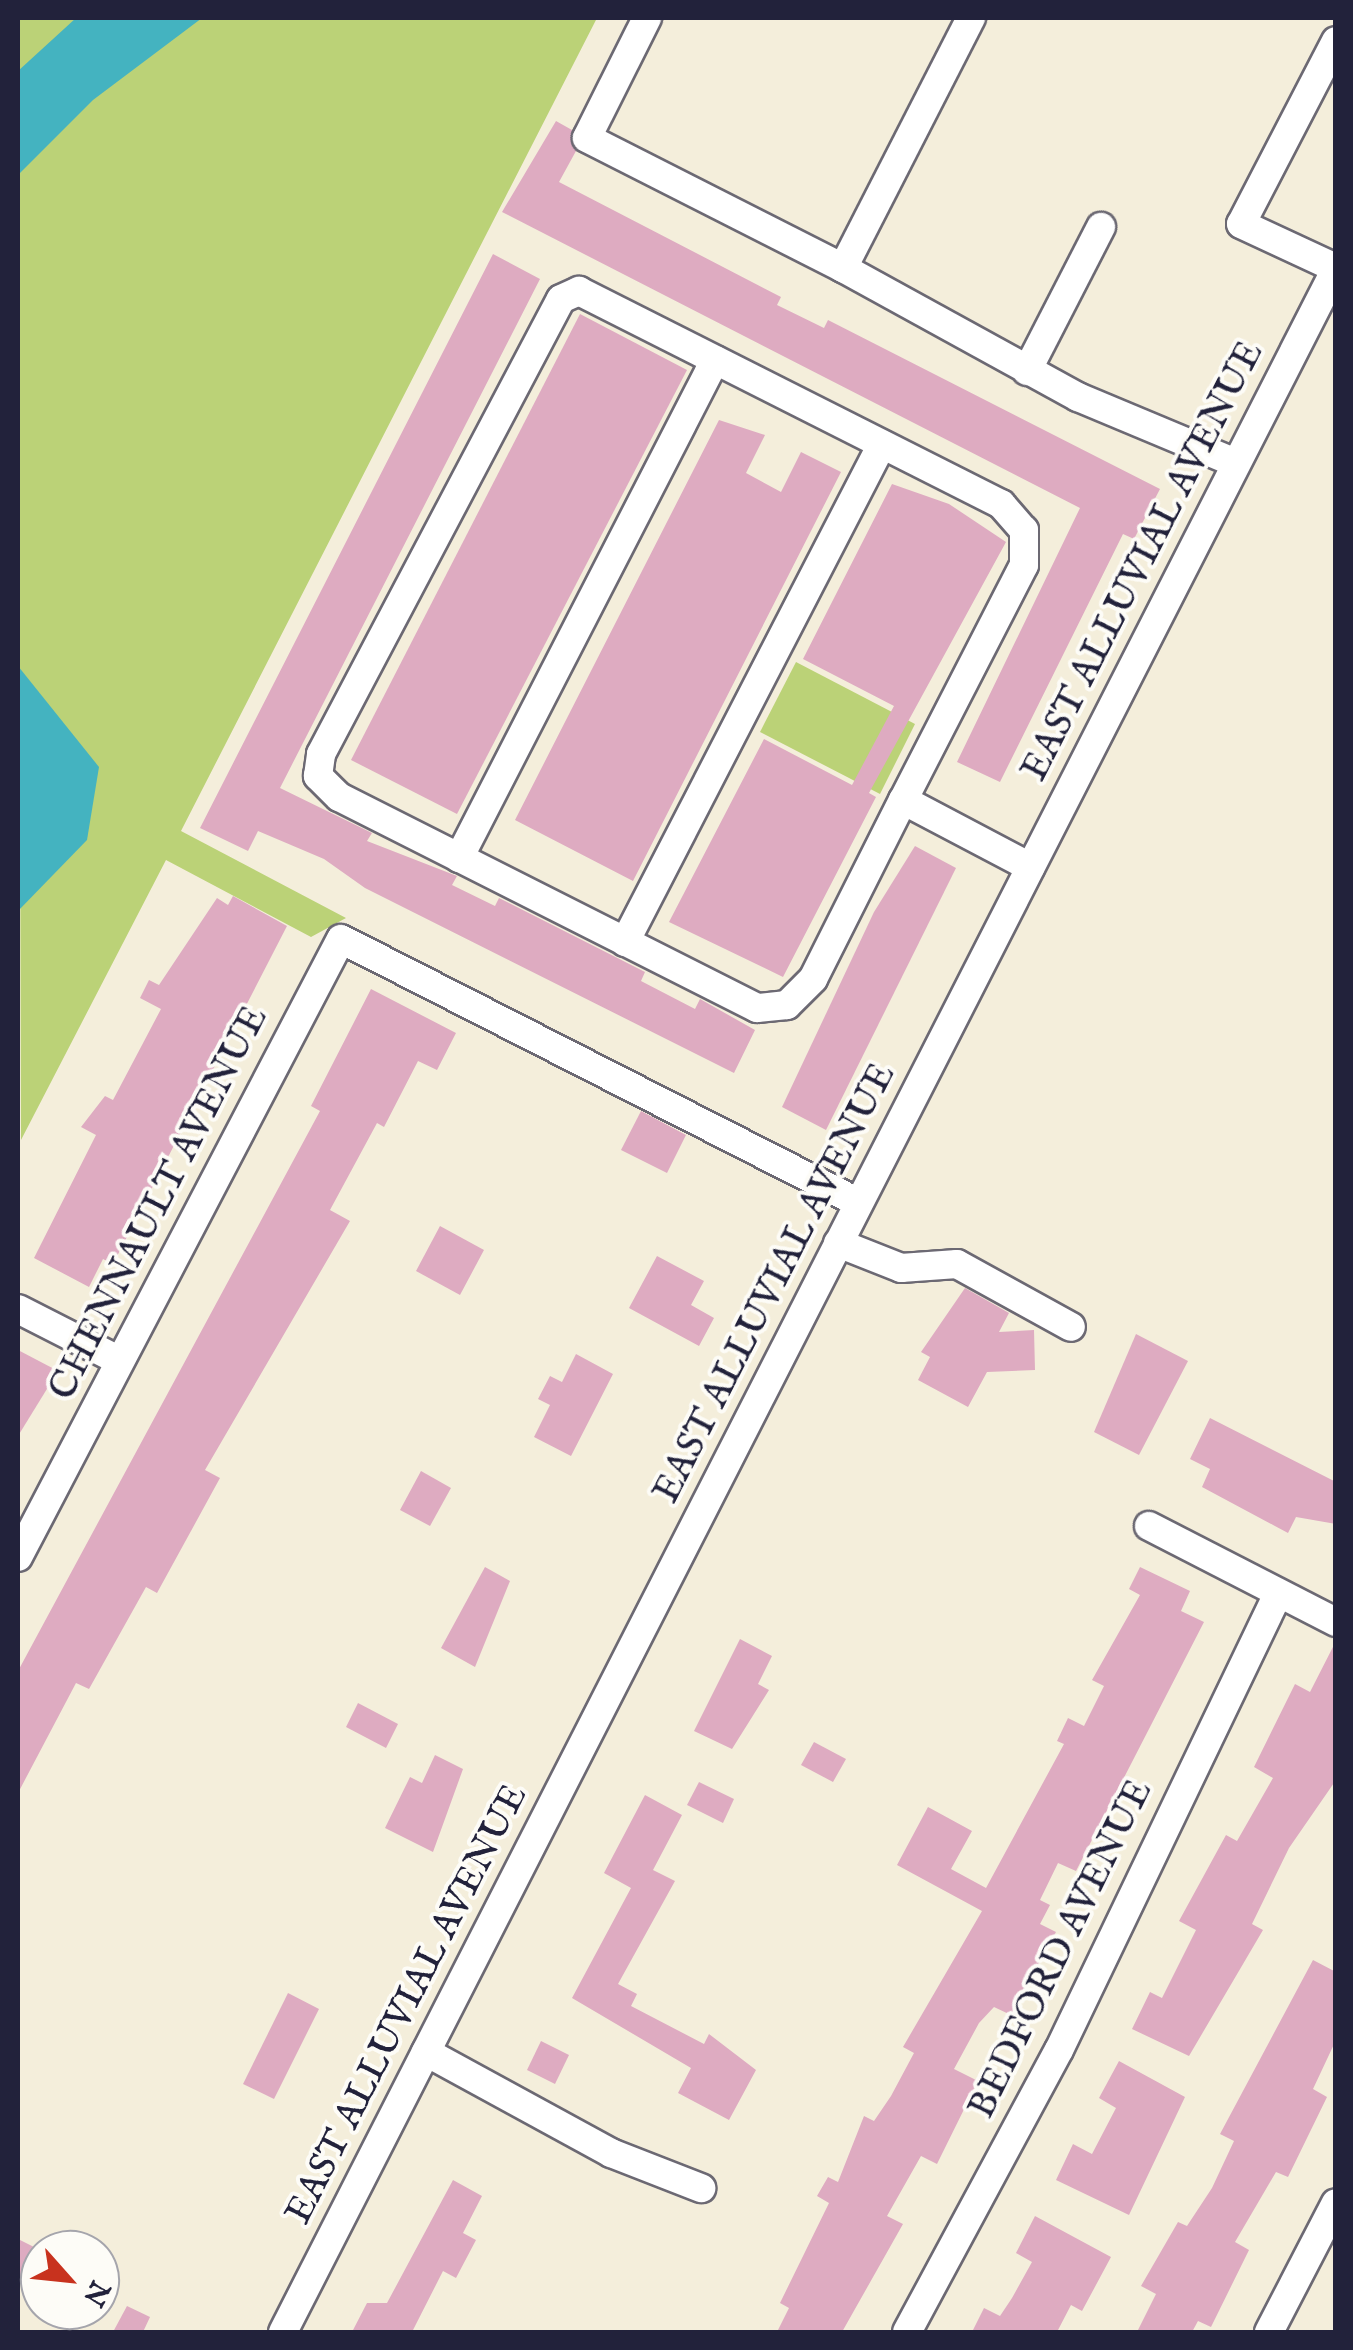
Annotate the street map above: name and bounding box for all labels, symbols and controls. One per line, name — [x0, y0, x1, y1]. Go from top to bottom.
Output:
street label: EAST ALLUVIAL AVENUE — [1013, 335, 1275, 789]
street label: CHENNAULT AVENUE — [41, 1000, 279, 1408]
street label: EAST ALLUVIAL AVENUE — [645, 1057, 907, 1511]
street label: BEDFORD AVENUE — [960, 1773, 1164, 2127]
street label: EAST ALLUVIAL AVENUE — [277, 1778, 539, 2232]
north arrow — [20, 2230, 120, 2330]
text: N — [74, 2274, 116, 2312]

